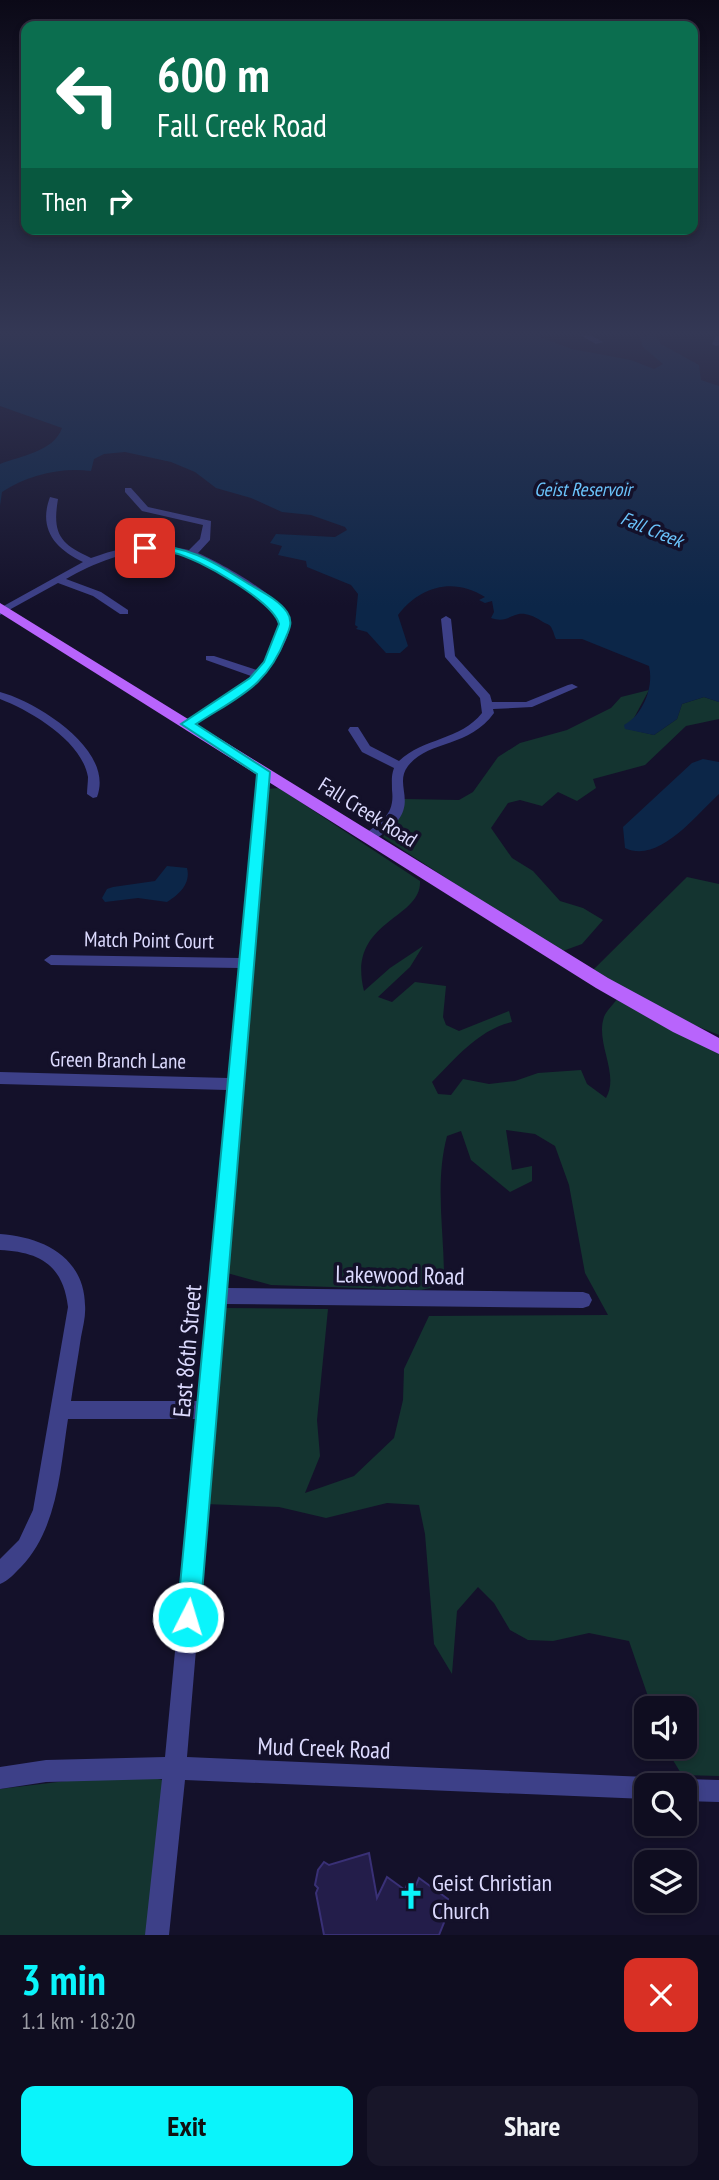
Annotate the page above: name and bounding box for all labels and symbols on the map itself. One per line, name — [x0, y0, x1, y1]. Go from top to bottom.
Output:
water label: Geist Reservoir — [534, 477, 635, 501]
water label: Fall Creek — [617, 506, 689, 553]
pin — [115, 518, 175, 578]
street label: Fall Creek Road — [314, 771, 422, 853]
street label: Match Point Court — [84, 925, 214, 955]
street label: Green Branch Lane — [50, 1045, 186, 1075]
street label: Lakewood Road — [335, 1258, 465, 1292]
street label: East 86th Street — [166, 1283, 208, 1419]
position arrow — [151, 1580, 225, 1654]
street label: Mud Creek Road — [257, 1730, 391, 1766]
place label: Geist Christian Church — [432, 1867, 552, 1926]
church icon: Geist Christian Church — [396, 1881, 426, 1911]

